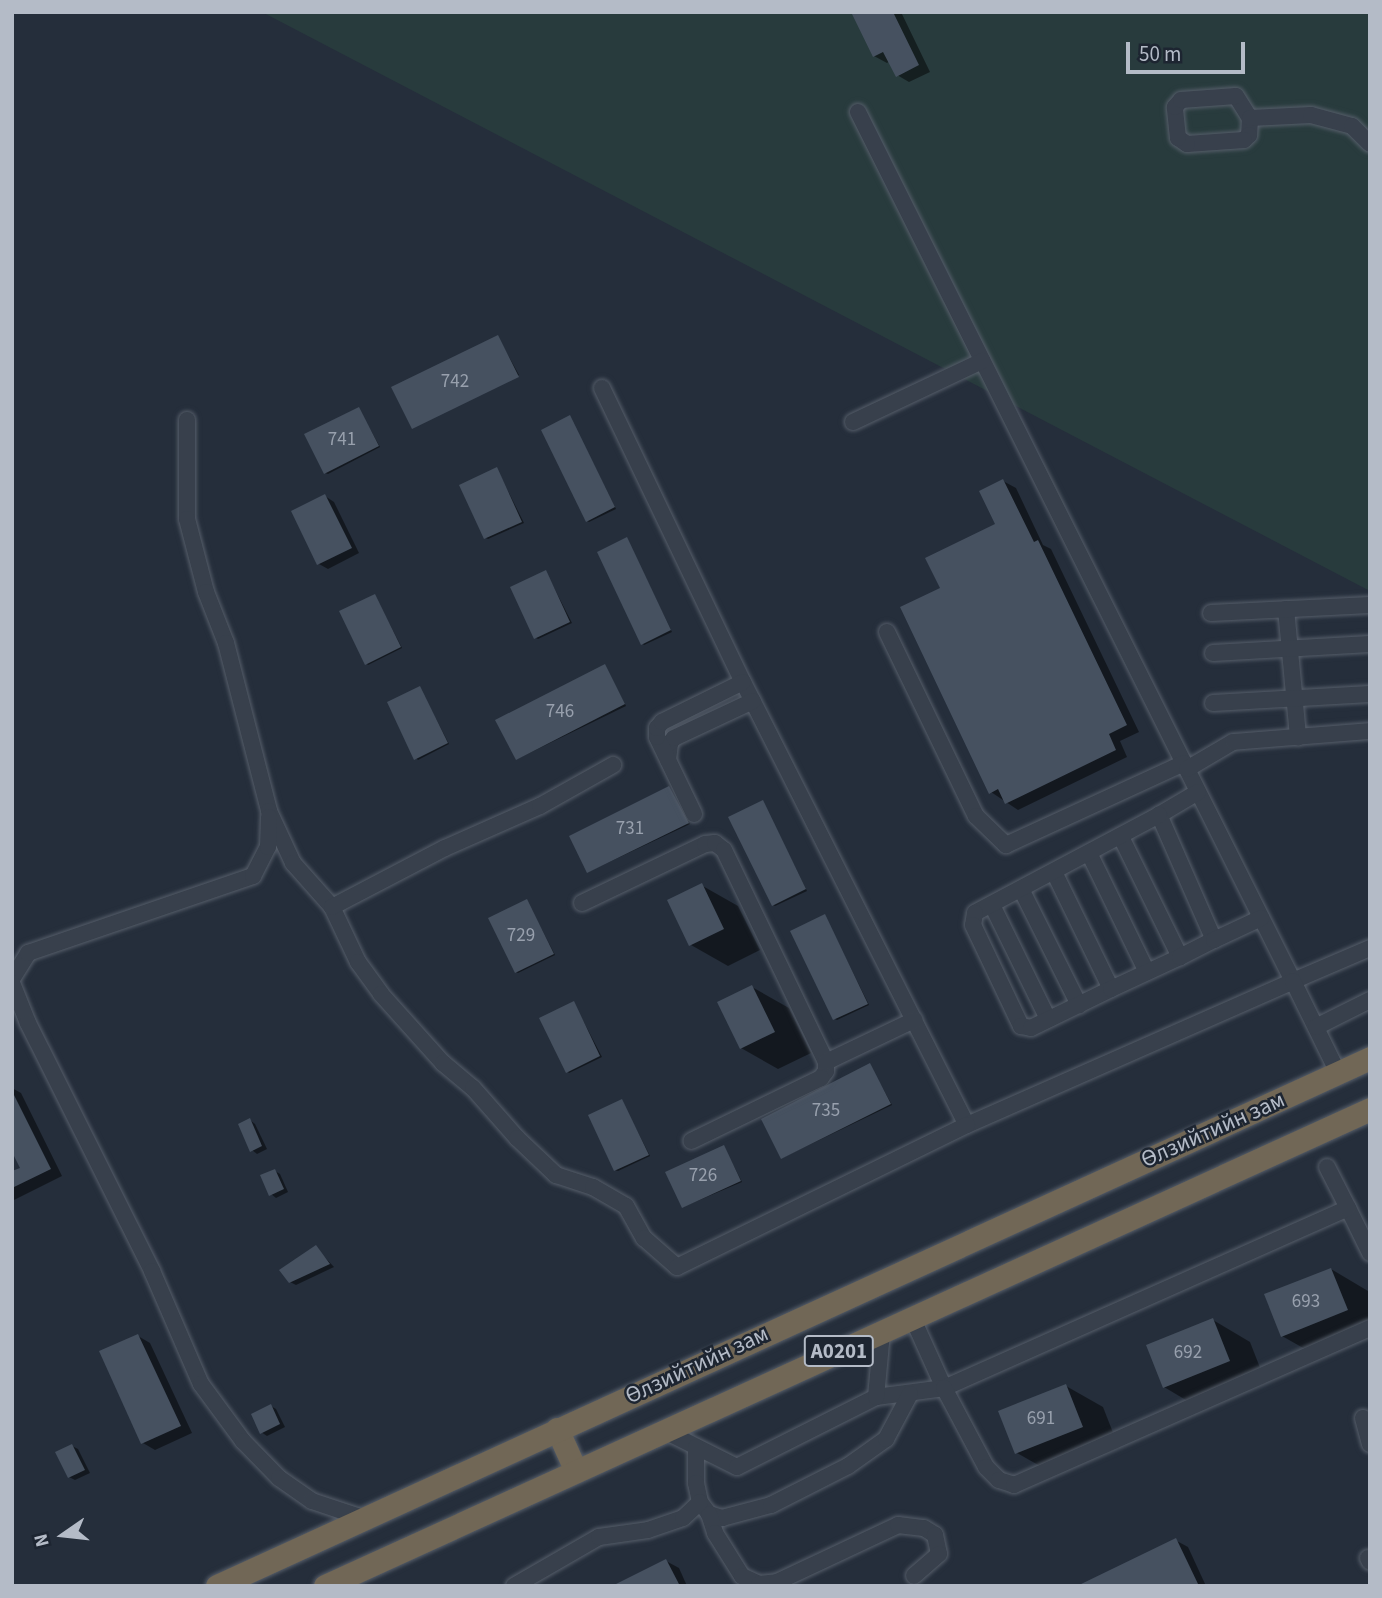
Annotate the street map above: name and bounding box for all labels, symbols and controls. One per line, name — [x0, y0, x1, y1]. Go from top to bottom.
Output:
scale bar — [1130, 28, 1249, 72]
text: 50 m — [1139, 39, 1181, 69]
house number: 742 — [441, 371, 469, 393]
house number: 741 — [328, 429, 356, 451]
house number: 746 — [546, 701, 574, 723]
house number: 731 — [616, 818, 644, 840]
house number: 729 — [507, 925, 535, 947]
street label: Өлзийтийн зам — [1137, 1086, 1289, 1174]
house number: 735 — [812, 1100, 840, 1122]
house number: 726 — [689, 1165, 717, 1187]
house number: 693 — [1292, 1291, 1320, 1313]
street label: Өлзийтийн зам — [621, 1320, 773, 1410]
road number: A0201 — [802, 1334, 876, 1368]
house number: 692 — [1174, 1342, 1202, 1364]
house number: 691 — [1027, 1408, 1055, 1430]
north arrow — [28, 1500, 98, 1570]
text: N — [28, 1531, 57, 1550]

